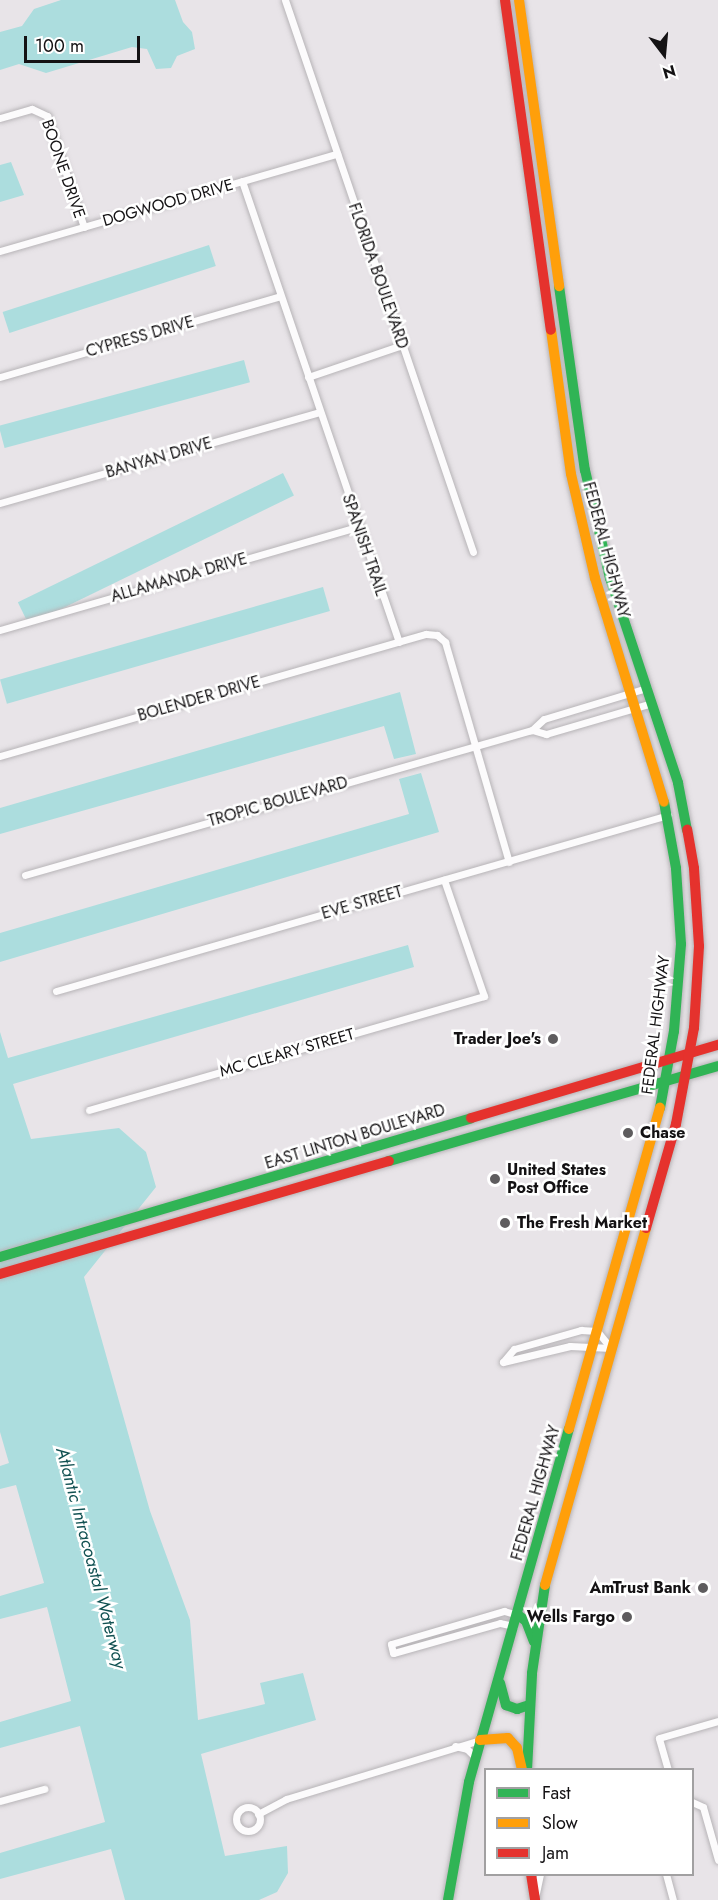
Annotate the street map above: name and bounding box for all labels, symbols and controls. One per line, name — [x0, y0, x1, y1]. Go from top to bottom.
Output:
scale bar — [27, 24, 142, 62]
north arrow — [634, 24, 694, 84]
text: 100 m — [35, 33, 84, 59]
text: N — [660, 59, 678, 85]
street label: BOONE DRIVE — [37, 117, 89, 221]
street label: DOGWOOD DRIVE — [100, 175, 236, 231]
street label: FLORIDA BOULEVARD — [344, 201, 412, 351]
street label: CYPRESS DRIVE — [84, 312, 196, 362]
street label: BANYAN DRIVE — [104, 434, 214, 482]
street label: FEDERAL HIGHWAY — [579, 480, 633, 620]
street label: SPANISH TRAIL — [338, 492, 390, 598]
street label: ALLAMANDA DRIVE — [109, 549, 249, 607]
street label: BOLENDER DRIVE — [136, 672, 262, 726]
street label: TROPIC BOULEVARD — [206, 773, 350, 831]
street label: EVE STREET — [319, 882, 405, 924]
street label: FEDERAL HIGHWAY — [638, 954, 674, 1096]
street label: MC CLEARY STREET — [217, 1025, 357, 1081]
place label: Trader Joe's — [454, 1029, 541, 1049]
marker: Trader Joe's — [546, 1032, 560, 1046]
street label: EAST LINTON BOULEVARD — [263, 1100, 447, 1174]
place label: Chase — [640, 1123, 685, 1143]
marker: Chase — [621, 1126, 635, 1140]
place label: United States Post Office — [507, 1160, 606, 1198]
marker: United States Post Office — [488, 1172, 502, 1186]
place label: The Fresh Market — [517, 1213, 647, 1233]
marker: The Fresh Market — [498, 1216, 512, 1230]
street label: FEDERAL HIGHWAY — [507, 1423, 565, 1563]
water label: Atlantic Intracoastal Waterway — [51, 1445, 131, 1671]
place label: AmTrust Bank — [589, 1578, 691, 1598]
marker: AmTrust Bank — [696, 1581, 710, 1595]
place label: Wells Fargo — [527, 1607, 615, 1627]
marker: Wells Fargo — [620, 1610, 634, 1624]
legend — [484, 1768, 694, 1876]
text: Fast — [542, 1780, 571, 1806]
text: Slow — [542, 1810, 578, 1836]
text: Jam — [542, 1840, 569, 1866]

